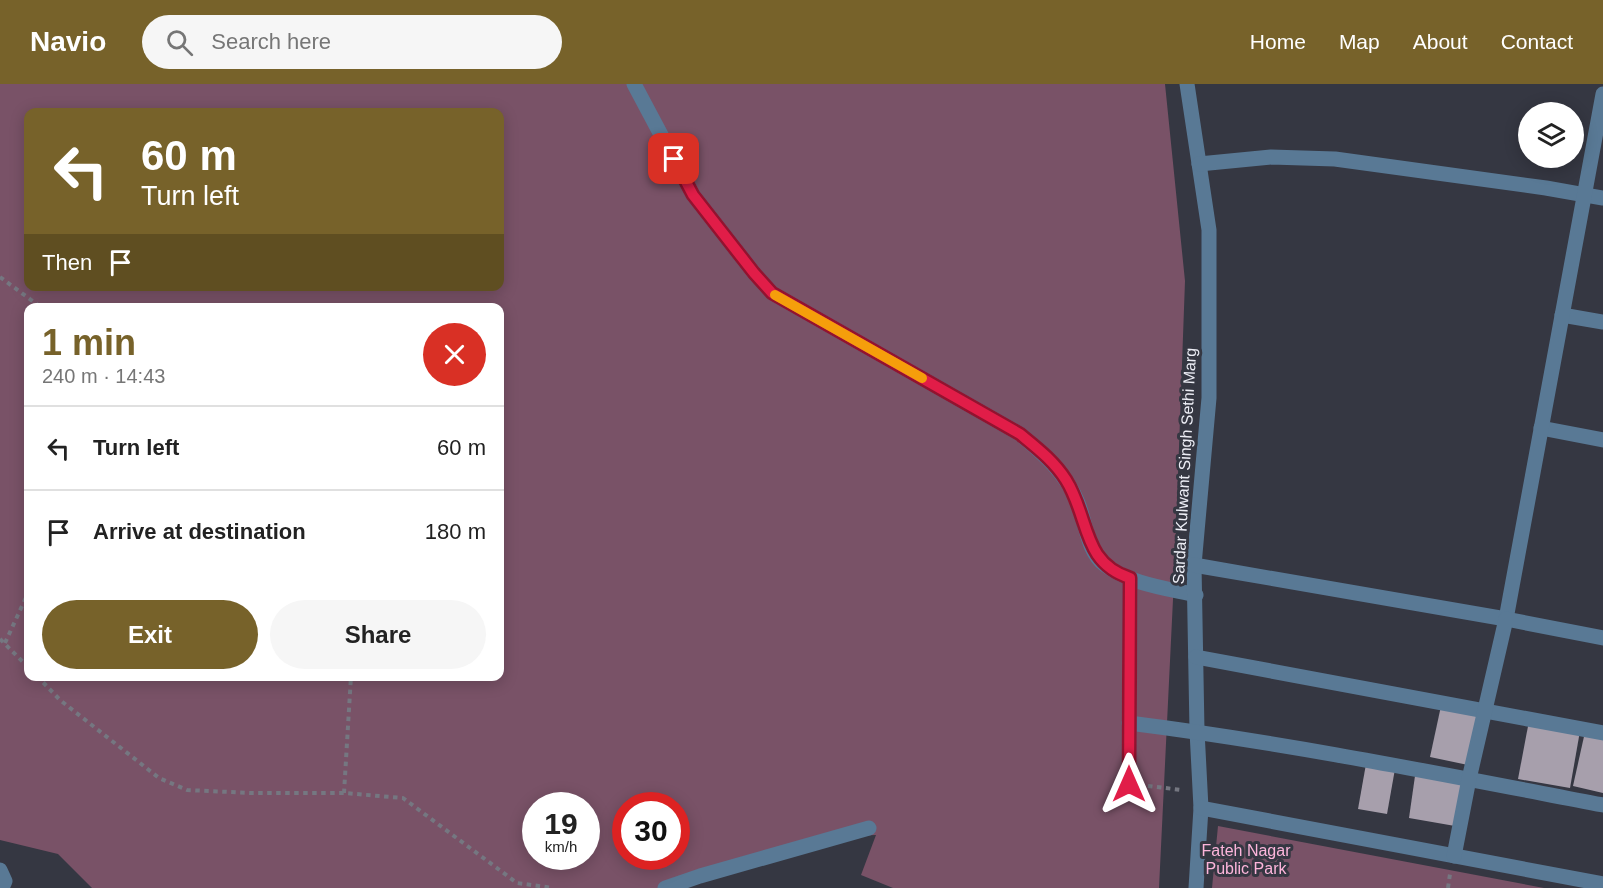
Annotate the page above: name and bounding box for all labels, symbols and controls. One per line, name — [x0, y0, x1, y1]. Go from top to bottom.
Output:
search box — [142, 15, 562, 69]
text: Navio — [30, 26, 106, 57]
icon: search — [163, 26, 196, 59]
text: Search here — [211, 29, 331, 54]
text: Home — [1250, 30, 1306, 53]
text: Map — [1339, 30, 1380, 53]
text: About — [1413, 30, 1468, 53]
text: Contact — [1501, 30, 1573, 53]
map controls — [1518, 102, 1584, 168]
button: layers — [1518, 102, 1584, 168]
icon: left — [42, 132, 120, 210]
text: 60 m — [141, 132, 237, 179]
pin — [648, 133, 699, 184]
icon: arrive — [657, 142, 690, 175]
text: Turn left — [141, 181, 239, 211]
icon: arrive — [104, 246, 137, 279]
text: Then — [42, 250, 92, 275]
text: 1 min — [42, 322, 136, 363]
button: close — [423, 323, 486, 386]
street label: Sardar Kulwant Singh Sethi Marg — [1170, 347, 1199, 585]
text: 240 m · 14:43 — [42, 365, 165, 387]
icon: left — [42, 432, 75, 465]
text: Turn left — [93, 435, 179, 460]
text: 60 m — [437, 435, 486, 460]
icon: arrive — [42, 516, 75, 549]
text: Arrive at destination — [93, 519, 306, 544]
text: 180 m — [425, 519, 486, 544]
button: Exit — [42, 600, 258, 669]
button: Share — [270, 600, 486, 669]
position arrow — [1097, 752, 1161, 816]
speed limit sign: 30 — [612, 792, 690, 870]
text: 19 — [544, 807, 578, 840]
text: km/h — [545, 838, 577, 855]
park label: Fateh Nagar Public Park — [1202, 842, 1291, 877]

